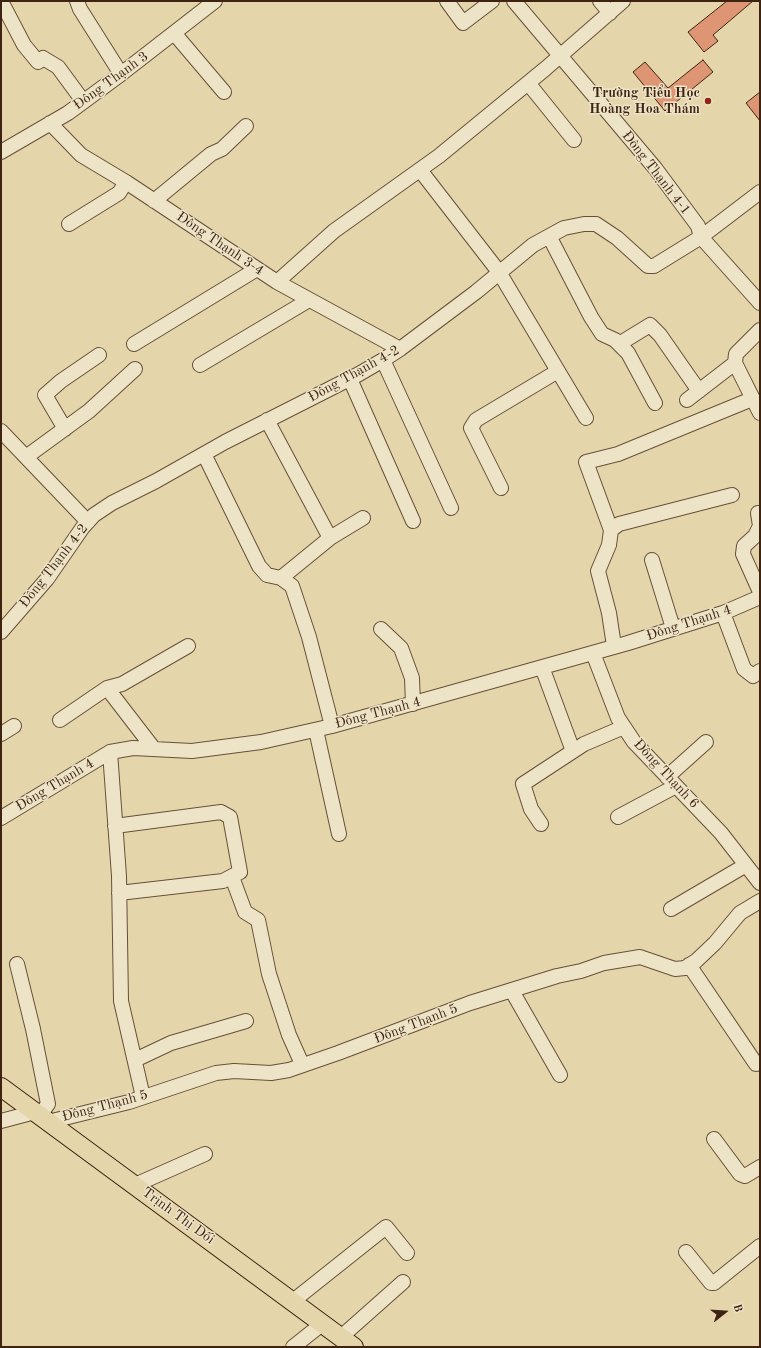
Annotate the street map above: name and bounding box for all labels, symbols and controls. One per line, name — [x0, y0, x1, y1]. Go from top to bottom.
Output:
street label: Đông Thạnh 3 — [70, 48, 152, 114]
place label: Trường Tiểu Học Hoàng Hoa Thám — [589, 85, 700, 118]
marker: Trường Tiểu Học Hoàng Hoa Thám — [703, 96, 713, 106]
street label: Đông Thạnh 4-1 — [618, 128, 694, 218]
street label: Đông Thạnh 3-4 — [173, 209, 267, 279]
street label: Đông Thạnh 4-2 — [305, 342, 403, 406]
street label: Đông Thạnh 4-2 — [16, 521, 92, 611]
street label: Đông Thạnh 4 — [644, 601, 734, 645]
street label: Đông Thạnh 4 — [333, 693, 423, 733]
street label: Đông Thạnh 6 — [630, 736, 702, 812]
street label: Đông Thạnh 4 — [13, 755, 97, 815]
street label: Đông Thạnh 5 — [372, 1000, 460, 1048]
street label: Đông Thạnh 5 — [60, 1086, 150, 1126]
street label: Trịnh Thị Dối — [138, 1184, 218, 1248]
north arrow — [705, 1292, 745, 1332]
text: B — [731, 1303, 743, 1314]

